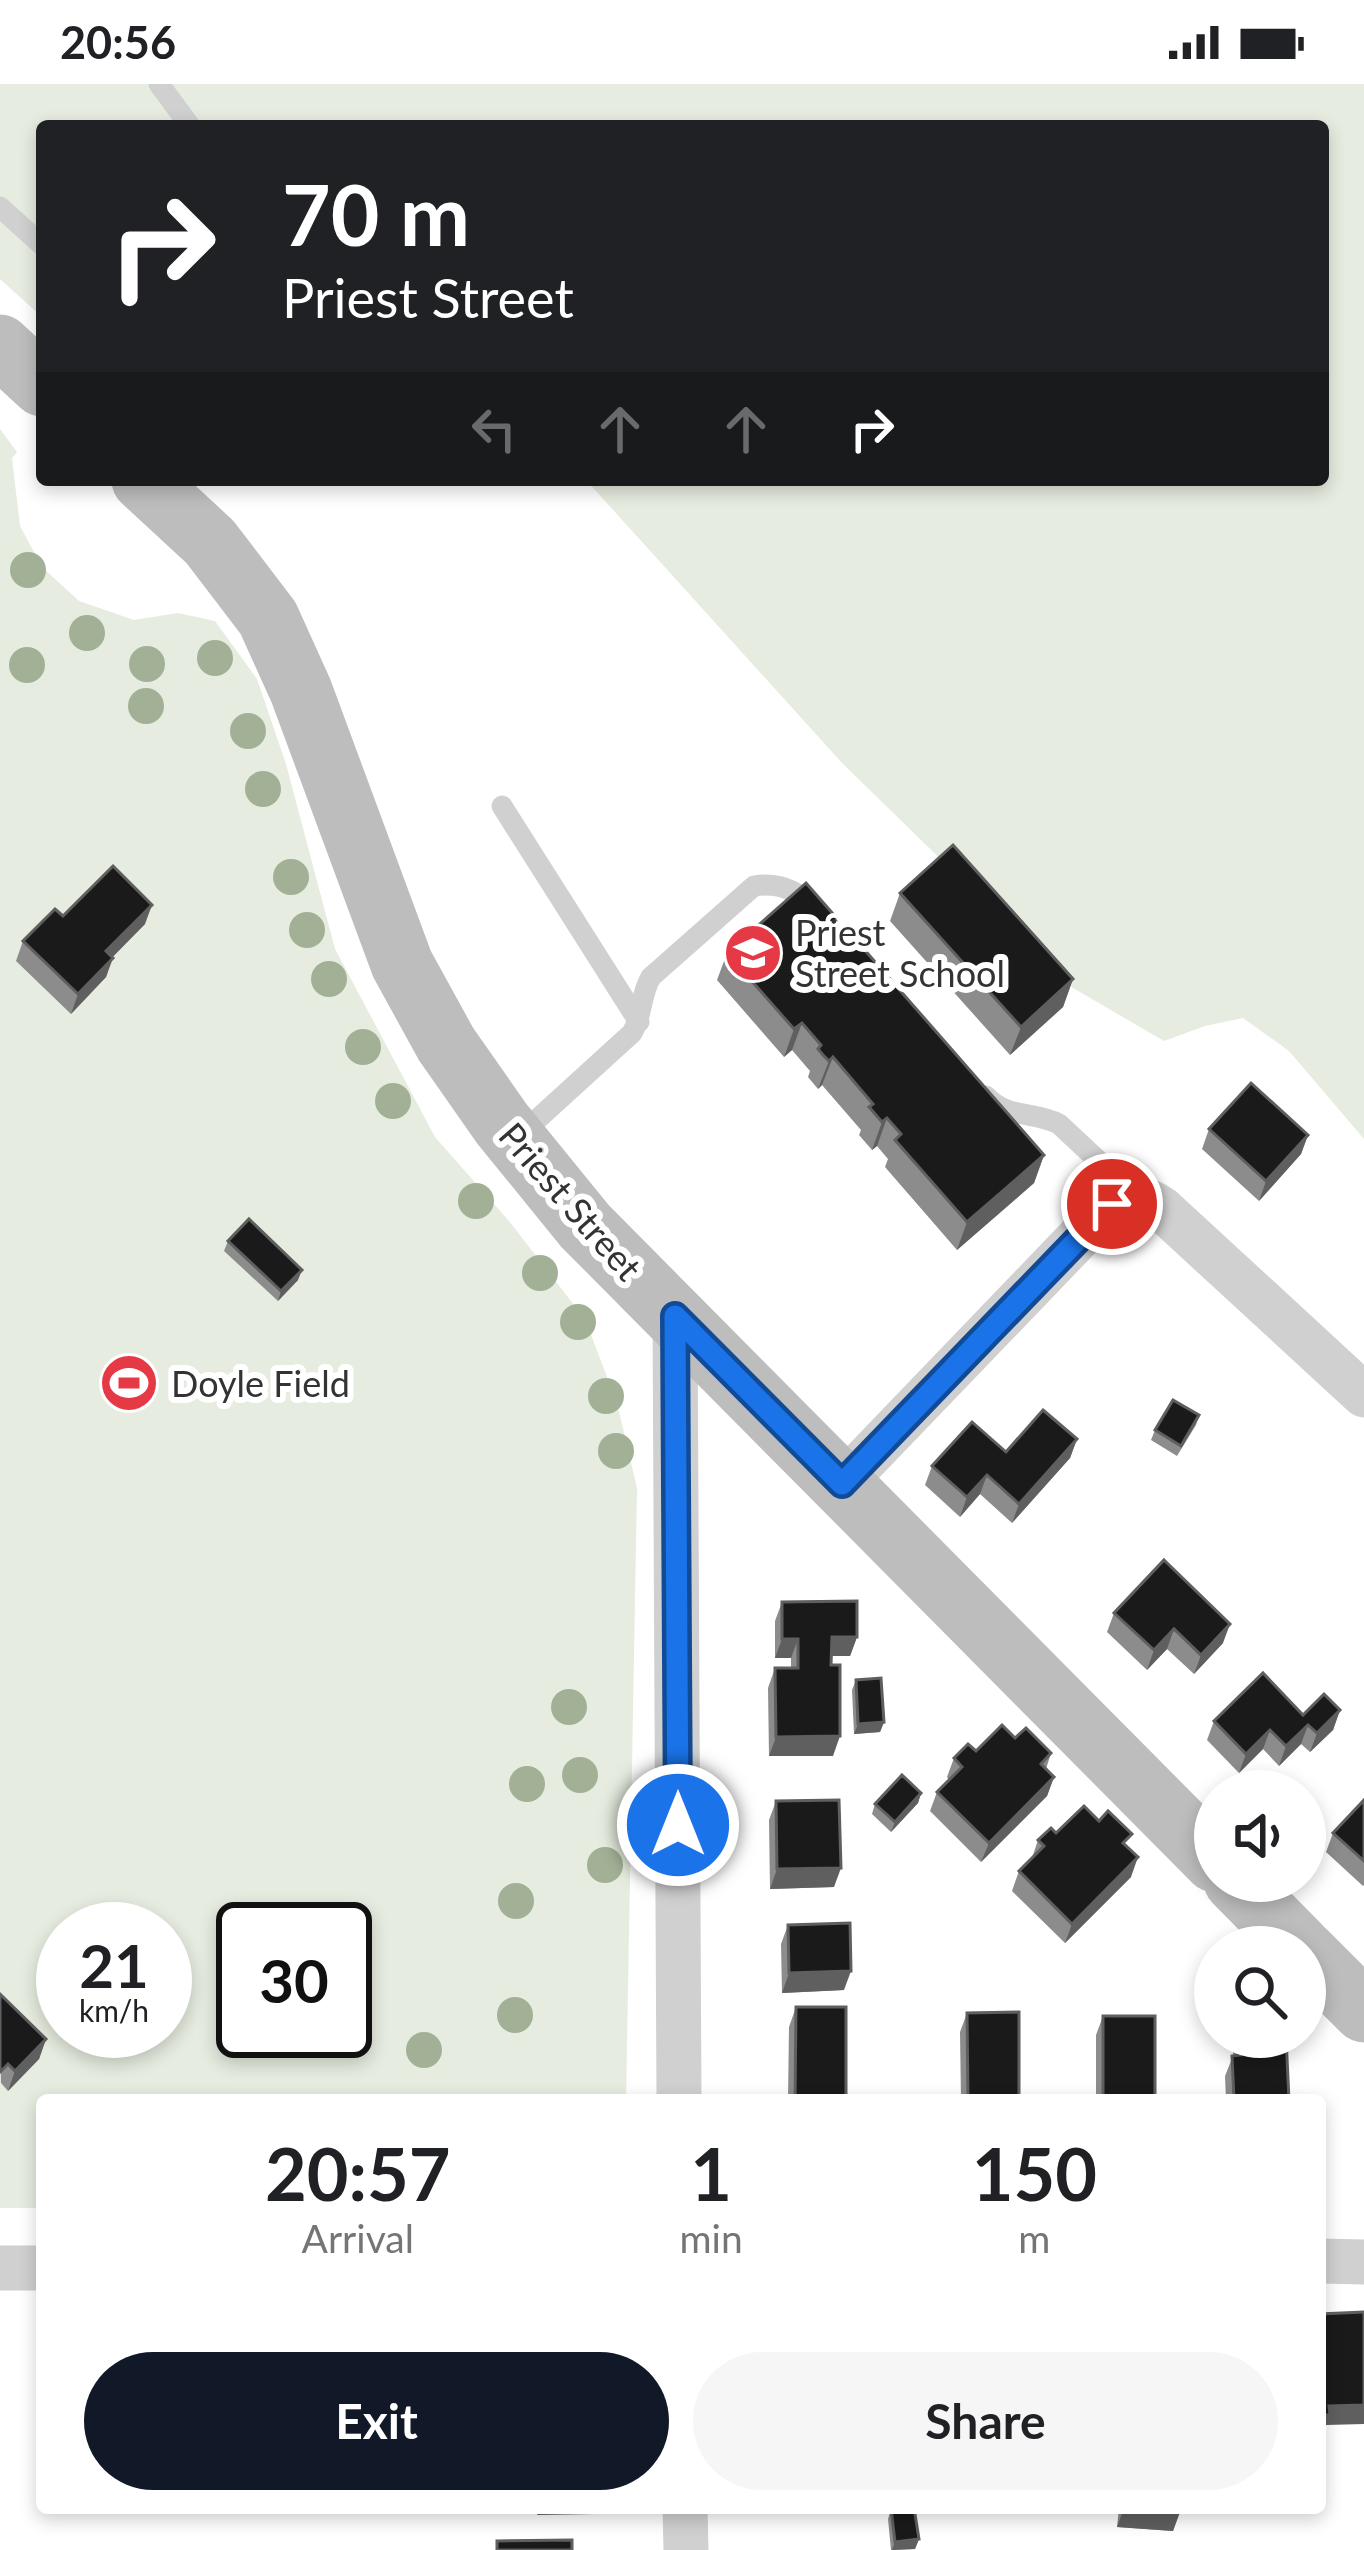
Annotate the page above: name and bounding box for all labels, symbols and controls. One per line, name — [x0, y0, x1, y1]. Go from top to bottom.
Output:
text: 20:56 — [60, 15, 176, 69]
text: 70 m — [282, 163, 470, 264]
icon: right — [84, 168, 240, 324]
text: Priest Street — [282, 265, 574, 330]
icon: left — [461, 396, 527, 462]
icon: ahead — [587, 396, 653, 462]
icon: ahead — [713, 396, 779, 462]
icon: right — [839, 396, 905, 462]
place label: Priest Street School — [795, 910, 1005, 995]
school or university icon: Priest Street School — [722, 922, 784, 984]
street label: Priest Street — [491, 1113, 651, 1289]
pin — [1061, 1153, 1163, 1255]
icon: arrive — [1079, 1171, 1145, 1237]
sports icon: Doyle Field — [98, 1352, 160, 1414]
place label: Doyle Field — [171, 1361, 350, 1405]
position arrow — [615, 1762, 741, 1888]
map controls — [1194, 1770, 1326, 2058]
button: sound — [1194, 1770, 1326, 1902]
speed limit sign: 30 — [216, 1902, 372, 2058]
button: search — [1194, 1926, 1326, 2058]
text: 21 — [79, 1929, 149, 2001]
text: km/h — [79, 1992, 149, 2028]
text: 20:57 — [265, 2130, 451, 2216]
text: 1 — [690, 2130, 732, 2216]
text: 150 — [972, 2130, 1097, 2216]
text: Arrival — [302, 2215, 414, 2261]
text: min — [680, 2215, 743, 2261]
text: m — [1018, 2215, 1050, 2261]
button: Exit — [84, 2352, 669, 2490]
button: Share — [693, 2352, 1278, 2490]

